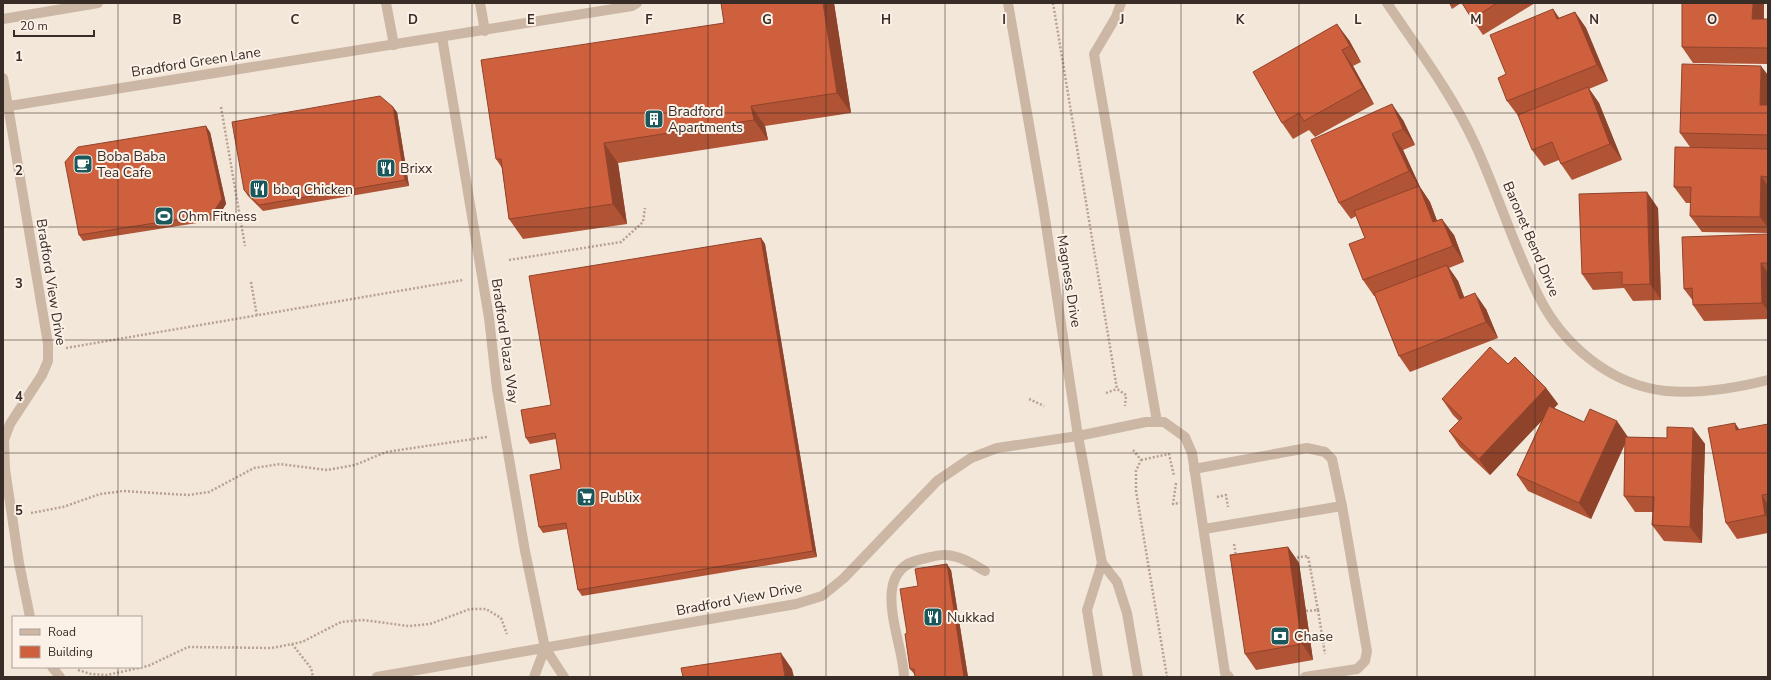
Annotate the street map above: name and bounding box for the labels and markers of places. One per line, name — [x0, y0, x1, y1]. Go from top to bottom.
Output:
place label: Bradford Apartments — [668, 102, 743, 137]
building icon: Bradford Apartments — [643, 108, 665, 130]
place label: Boba Baba Tea Cafe — [97, 147, 166, 182]
cafe icon: Boba Baba Tea Cafe — [72, 153, 94, 175]
restaurant icon: Brixx — [375, 157, 397, 179]
place label: Brixx — [400, 159, 433, 178]
restaurant icon: bb.q Chicken — [248, 178, 270, 200]
place label: bb.q Chicken — [273, 180, 353, 199]
sports icon: Ohm Fitness — [153, 205, 175, 227]
place label: Ohm Fitness — [178, 207, 257, 226]
supermarket icon: Publix — [575, 486, 597, 508]
place label: Publix — [600, 488, 640, 507]
restaurant icon: Nukkad — [922, 606, 944, 628]
place label: Nukkad — [947, 608, 995, 627]
bank icon: Chase — [1269, 625, 1291, 647]
place label: Chase — [1294, 627, 1333, 646]

